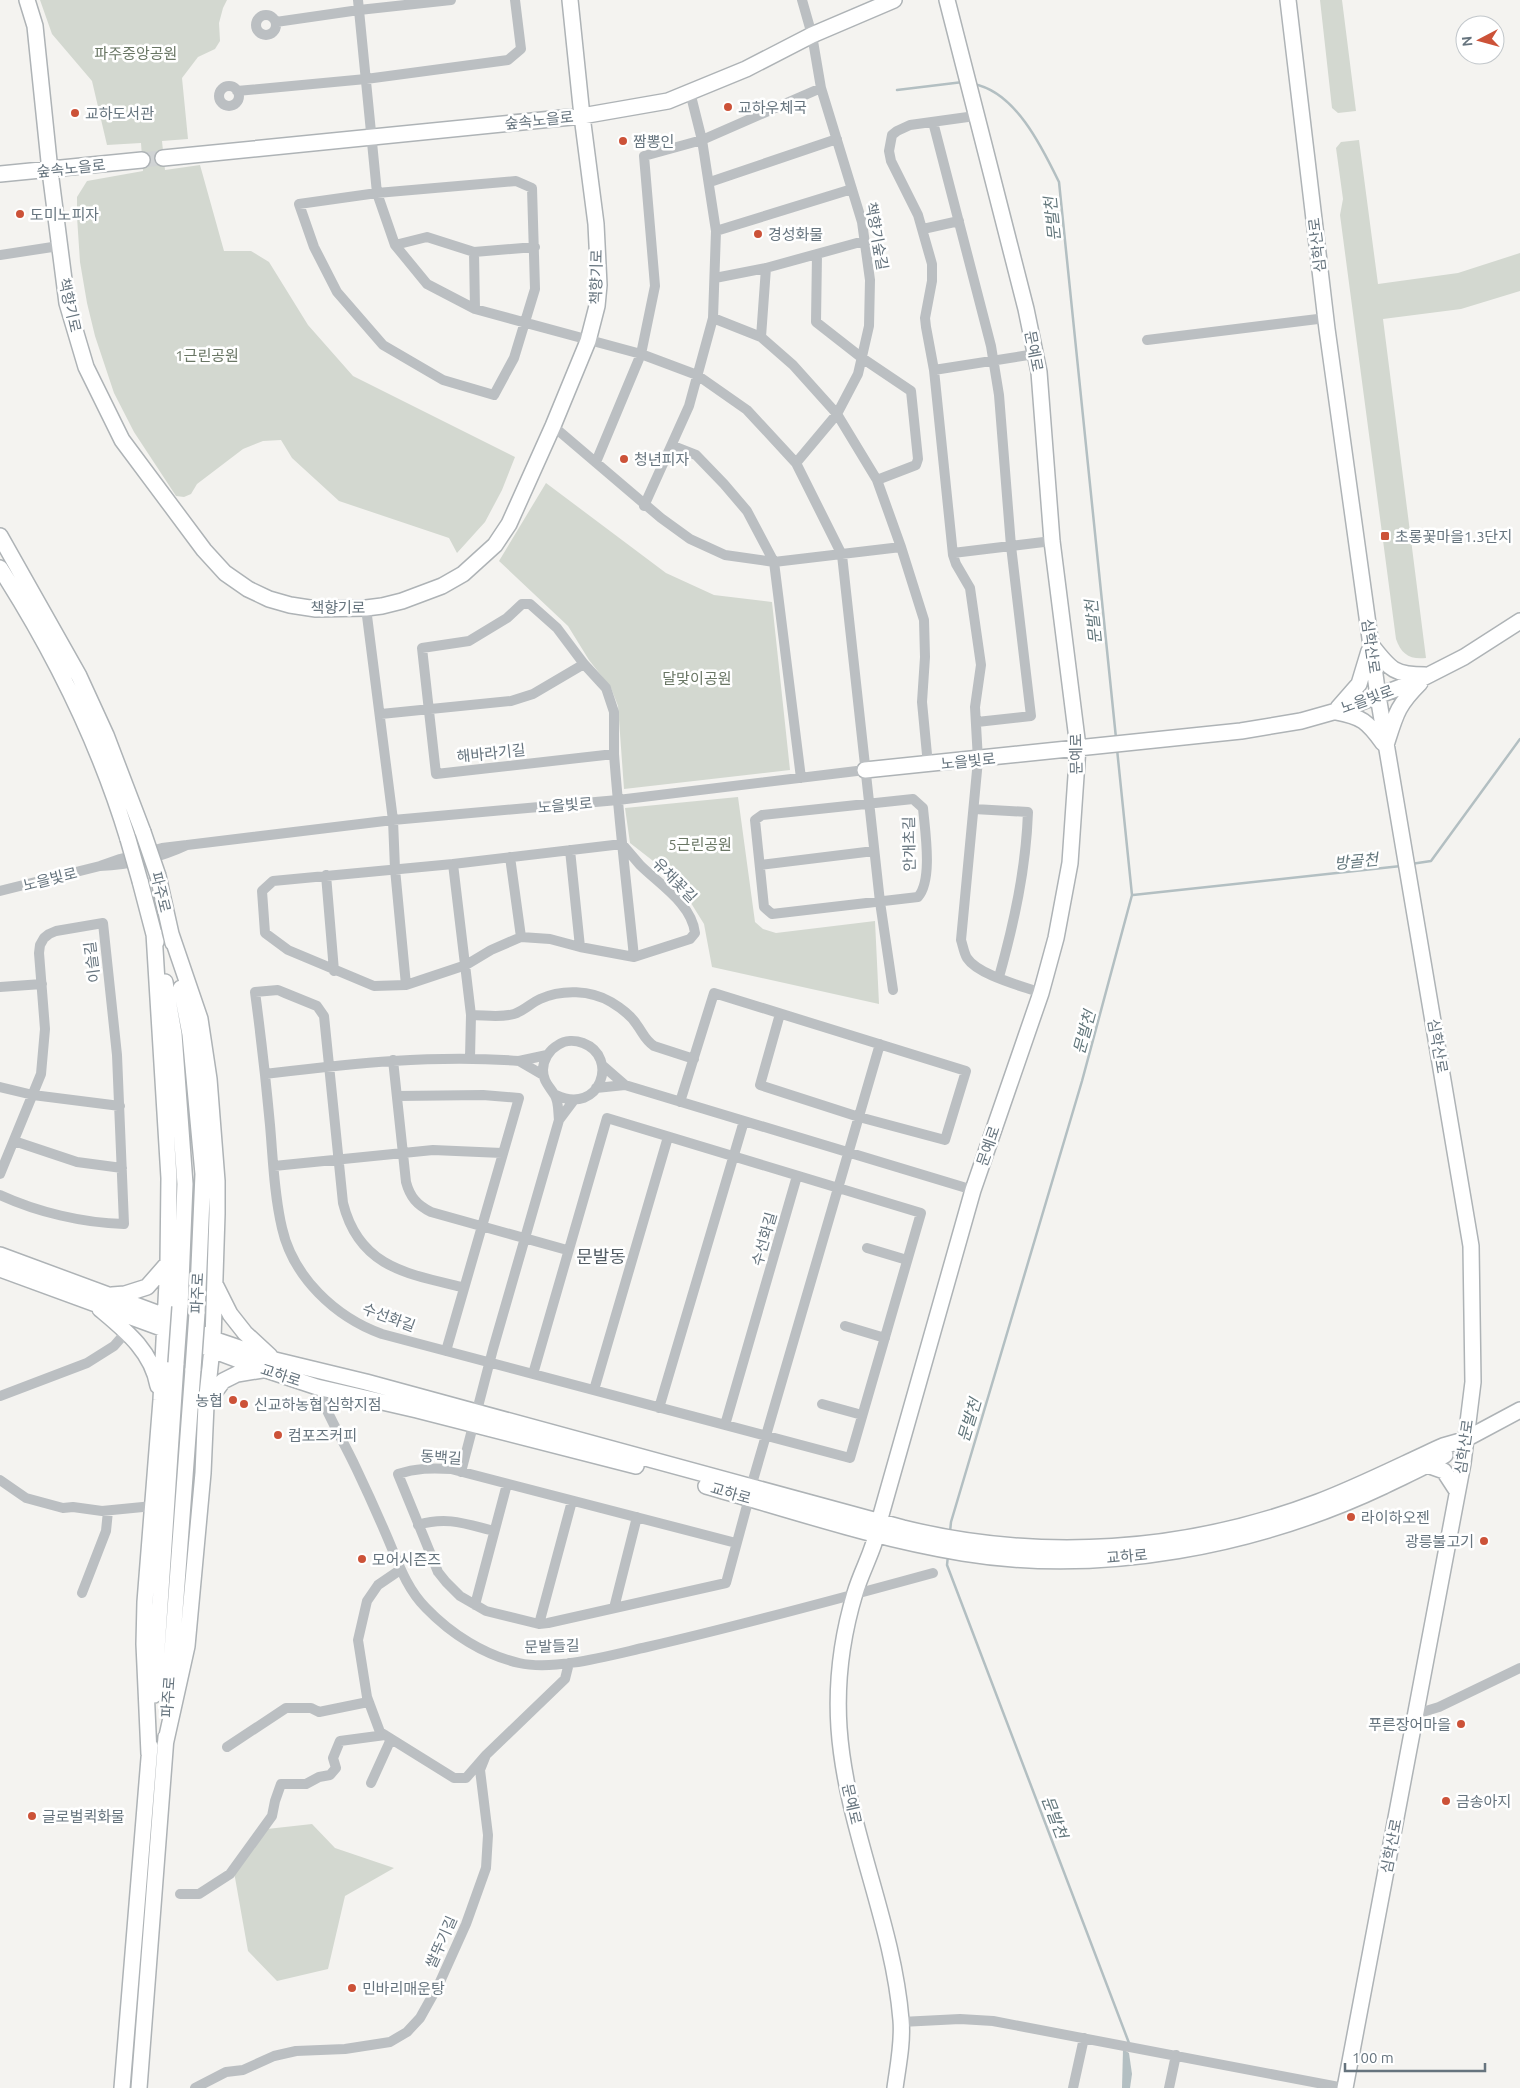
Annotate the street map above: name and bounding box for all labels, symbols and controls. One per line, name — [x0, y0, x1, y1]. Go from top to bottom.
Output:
north arrow — [1455, 15, 1505, 65]
text: N — [1459, 35, 1476, 47]
park label: 파주중앙공원 — [95, 45, 177, 62]
place label: 교하우체국 — [738, 99, 807, 116]
marker: 교하우체국 — [722, 101, 734, 113]
place label: 교하도서관 — [85, 105, 154, 122]
marker: 교하도서관 — [69, 107, 81, 119]
street label: 숲속노을로 — [504, 108, 574, 132]
place label: 짬뽕인 — [633, 133, 674, 150]
marker: 짬뽕인 — [617, 135, 629, 147]
street label: 숲속노을로 — [36, 156, 106, 180]
water label: 문발천 — [1041, 194, 1063, 242]
street label: 책향기숲길 — [863, 201, 891, 271]
place label: 도미노피자 — [30, 206, 99, 223]
marker: 도미노피자 — [14, 208, 26, 220]
street label: 심학산로 — [1305, 217, 1329, 273]
place label: 경성화물 — [768, 226, 823, 243]
marker: 경성화물 — [752, 228, 764, 240]
street label: 책향기로 — [587, 249, 605, 305]
street label: 책향기로 — [56, 276, 84, 334]
street label: 문예로 — [1022, 329, 1046, 373]
park label: 1근린공원 — [175, 347, 239, 364]
place label: 청년피자 — [634, 451, 689, 468]
marker: 청년피자 — [618, 453, 630, 465]
place label: 초롱꽃마을1.3단지 — [1395, 528, 1512, 545]
marker: 초롱꽃마을1.3단지 — [1379, 530, 1391, 542]
water label: 문발천 — [1082, 597, 1104, 645]
street label: 책향기로 — [310, 599, 366, 616]
street label: 심학산로 — [1359, 617, 1383, 675]
park label: 달맞이공원 — [662, 670, 732, 687]
street label: 노을빛로 — [1338, 682, 1396, 716]
street label: 문예로 — [1067, 733, 1085, 775]
street label: 해바라기길 — [456, 741, 526, 765]
street label: 노을빛로 — [940, 750, 996, 772]
street label: 노을빛로 — [537, 794, 593, 816]
street label: 안개초길 — [900, 816, 918, 872]
park label: 5근린공원 — [668, 836, 732, 853]
water label: 방골천 — [1333, 850, 1381, 872]
street label: 유채꽃길 — [650, 854, 700, 906]
street label: 노을빛로 — [21, 864, 79, 894]
street label: 파주로 — [148, 870, 174, 914]
street label: 이슬길 — [81, 940, 103, 984]
water label: 문발천 — [1070, 1006, 1099, 1056]
street label: 심학산로 — [1425, 1017, 1451, 1075]
street label: 문예로 — [973, 1124, 1003, 1168]
street label: 수선화길 — [748, 1210, 780, 1268]
district label: 문발동 — [576, 1246, 626, 1266]
street label: 파주로 — [187, 1272, 207, 1314]
street label: 수선화길 — [360, 1300, 418, 1334]
street label: 교하로 — [259, 1361, 303, 1389]
place label: 농협 — [195, 1392, 223, 1409]
marker: 농협 — [227, 1394, 239, 1406]
water label: 문발천 — [954, 1394, 985, 1444]
place label: 신교하농협 심학지점 — [254, 1396, 382, 1413]
marker: 신교하농협 심학지점 — [238, 1398, 250, 1410]
street label: 심학산로 — [1452, 1418, 1476, 1476]
place label: 컴포즈커피 — [288, 1427, 357, 1444]
marker: 컴포즈커피 — [272, 1429, 284, 1441]
street label: 동백길 — [420, 1447, 462, 1467]
street label: 교하로 — [709, 1479, 753, 1507]
place label: 라이하오젠 — [1361, 1509, 1430, 1526]
marker: 라이하오젠 — [1345, 1511, 1357, 1523]
place label: 광릉불고기 — [1405, 1533, 1474, 1550]
marker: 광릉불고기 — [1478, 1535, 1490, 1547]
street label: 교하로 — [1106, 1546, 1148, 1566]
place label: 모어시즌즈 — [372, 1551, 441, 1568]
marker: 모어시즌즈 — [356, 1553, 368, 1565]
street label: 문발들길 — [524, 1637, 580, 1655]
street label: 파주로 — [158, 1676, 178, 1718]
place label: 푸른장어마을 — [1368, 1716, 1451, 1733]
marker: 푸른장어마을 — [1455, 1718, 1467, 1730]
street label: 문예로 — [839, 1782, 865, 1826]
water label: 문발천 — [1039, 1793, 1072, 1843]
place label: 금송아지 — [1456, 1793, 1511, 1810]
marker: 금송아지 — [1440, 1795, 1452, 1807]
place label: 글로벌퀵화물 — [42, 1808, 125, 1825]
marker: 글로벌퀵화물 — [26, 1810, 38, 1822]
street label: 심학산로 — [1377, 1817, 1405, 1875]
street label: 쌀뚜기길 — [422, 1913, 460, 1971]
place label: 민바리매운탕 — [362, 1980, 445, 1997]
marker: 민바리매운탕 — [346, 1982, 358, 1994]
scale bar — [1345, 2040, 1485, 2072]
text: 100 m — [1352, 2049, 1394, 2066]

